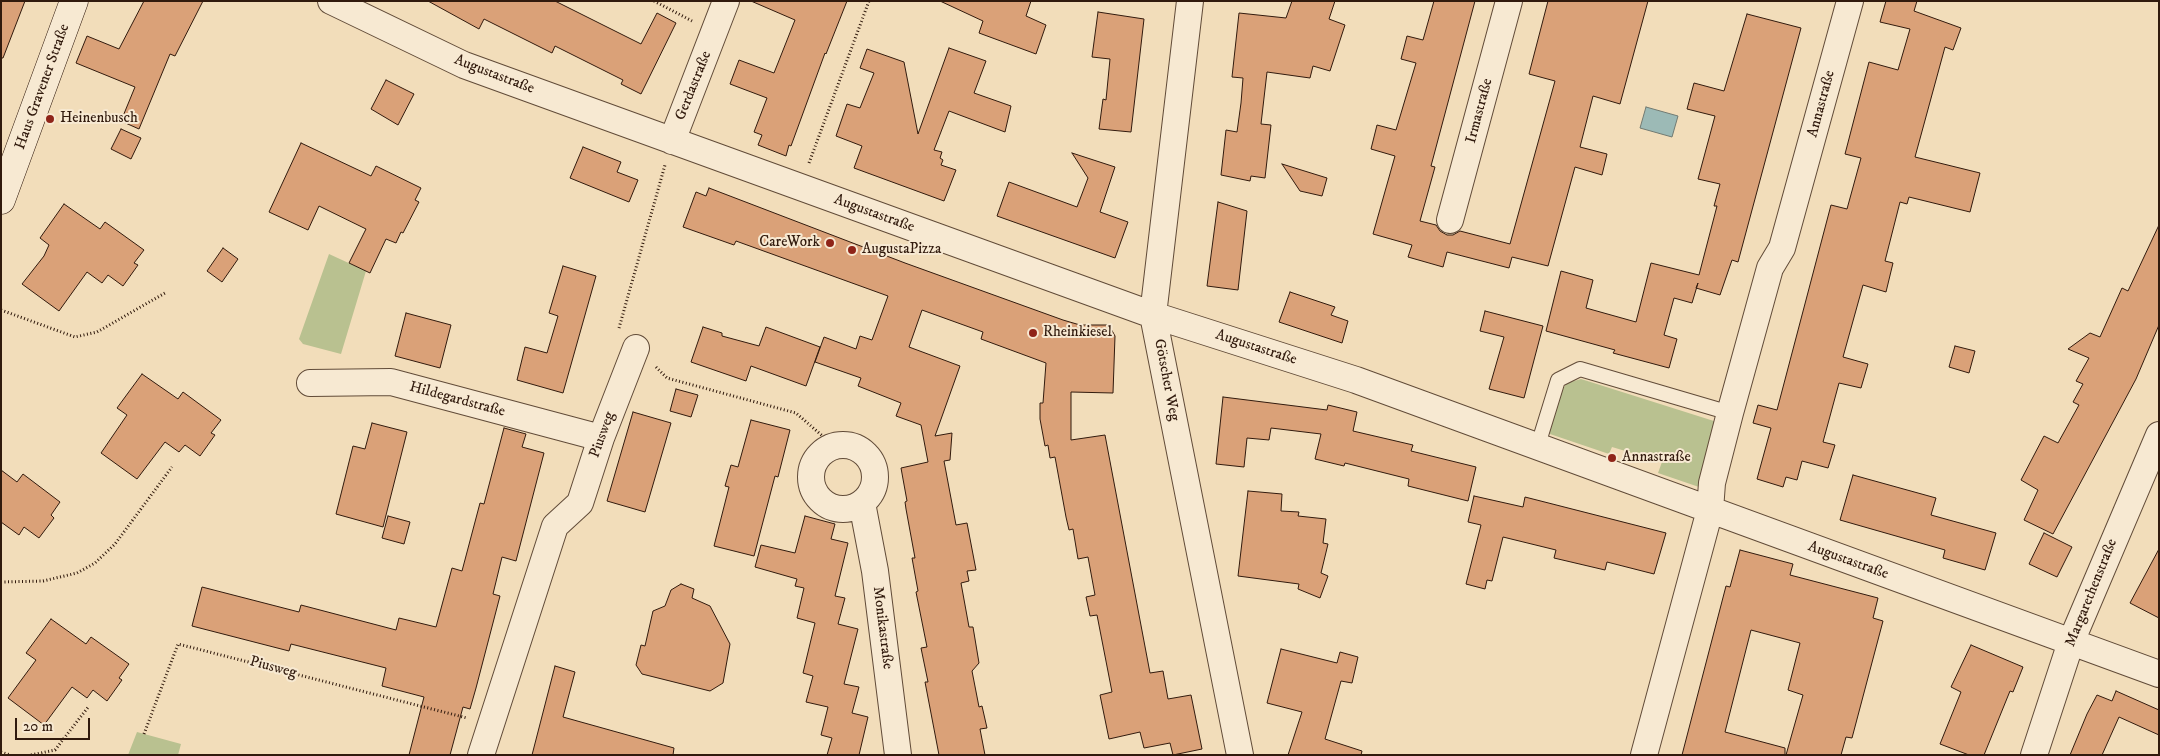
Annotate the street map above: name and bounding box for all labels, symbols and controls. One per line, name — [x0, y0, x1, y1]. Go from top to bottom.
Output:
street label: Haus Gravener Straße — [12, 22, 74, 152]
street label: Gerdastraße — [672, 49, 716, 123]
street label: Augustastraße — [451, 51, 537, 99]
street label: Annastraße — [1804, 69, 1840, 139]
street label: Irmastraße — [1463, 77, 1497, 145]
place label: Heinenbusch — [60, 110, 138, 128]
marker: Heinenbusch — [44, 113, 56, 125]
street label: Augustastraße — [831, 191, 917, 237]
place label: CareWork — [759, 234, 820, 252]
marker: CareWork — [824, 237, 836, 249]
place label: AugustaPizza — [862, 241, 941, 259]
marker: AugustaPizza — [846, 244, 858, 256]
place label: Rheinkiesel — [1043, 324, 1112, 342]
street label: Augustastraße — [1213, 326, 1299, 370]
marker: Rheinkiesel — [1027, 327, 1039, 339]
street label: Götscher Weg — [1149, 337, 1183, 423]
street label: Hildegardstraße — [407, 379, 507, 421]
street label: Piusweg — [586, 409, 620, 461]
place label: Annastraße — [1622, 449, 1691, 467]
marker: Annastraße — [1606, 452, 1618, 464]
street label: Margarethenstraße — [2062, 536, 2122, 650]
street label: Augustastraße — [1805, 538, 1891, 584]
street label: Monikastraße — [868, 586, 896, 670]
street label: Piusweg — [248, 653, 298, 683]
scale bar — [18, 708, 92, 740]
text: 20 m — [23, 717, 53, 736]

